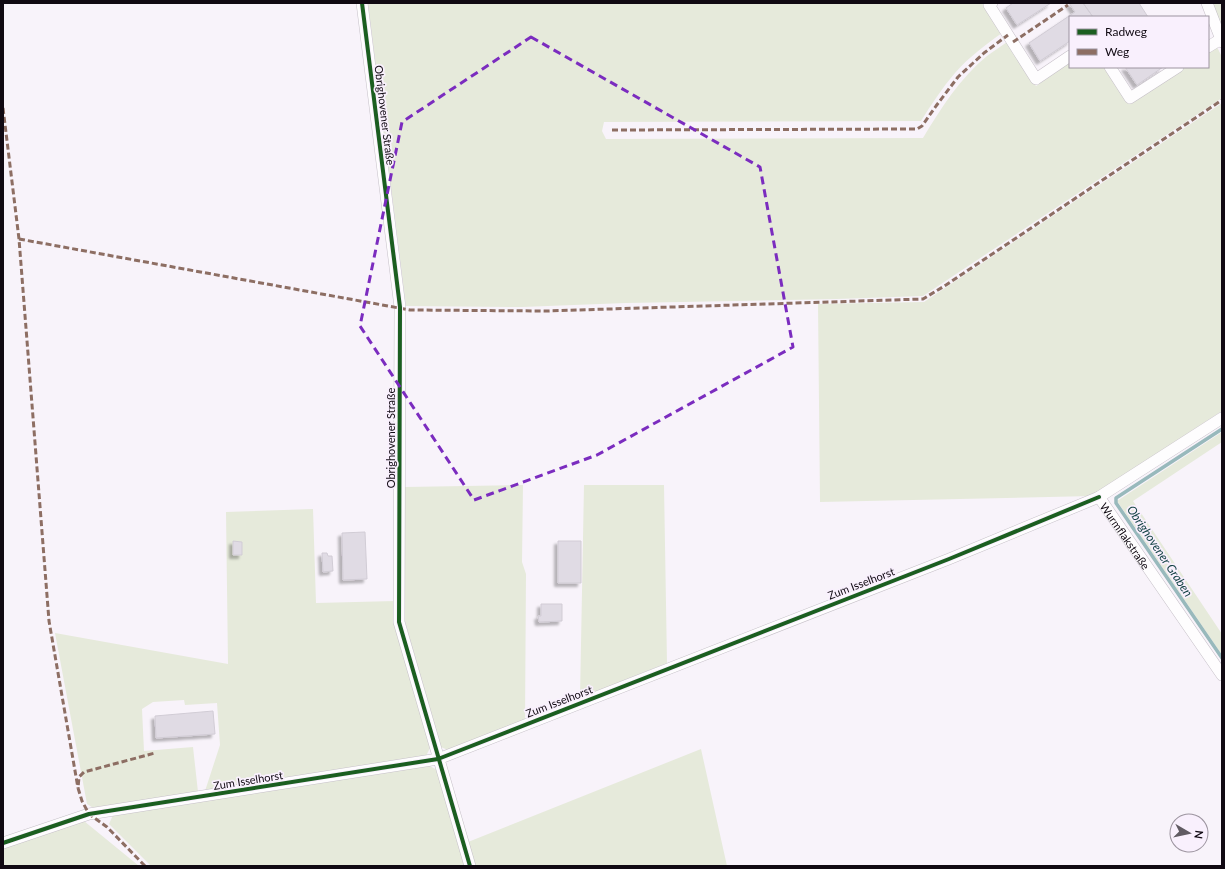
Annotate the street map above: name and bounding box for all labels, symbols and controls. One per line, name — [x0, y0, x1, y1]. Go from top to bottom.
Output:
legend — [1069, 16, 1209, 68]
text: Radweg — [1105, 24, 1147, 39]
text: Weg — [1105, 44, 1129, 59]
street label: Obrighovener Straße — [372, 64, 398, 166]
street label: Obrighovener Straße — [384, 388, 397, 488]
street label: Wurmflakstraße — [1098, 500, 1153, 571]
water label: Obrighovener Graben — [1124, 503, 1196, 599]
street label: Zum Isselhorst — [826, 564, 896, 602]
street label: Zum Isselhorst — [524, 682, 594, 720]
street label: Zum Isselhorst — [212, 768, 284, 792]
north arrow — [1169, 813, 1209, 853]
text: N — [1192, 829, 1206, 840]

